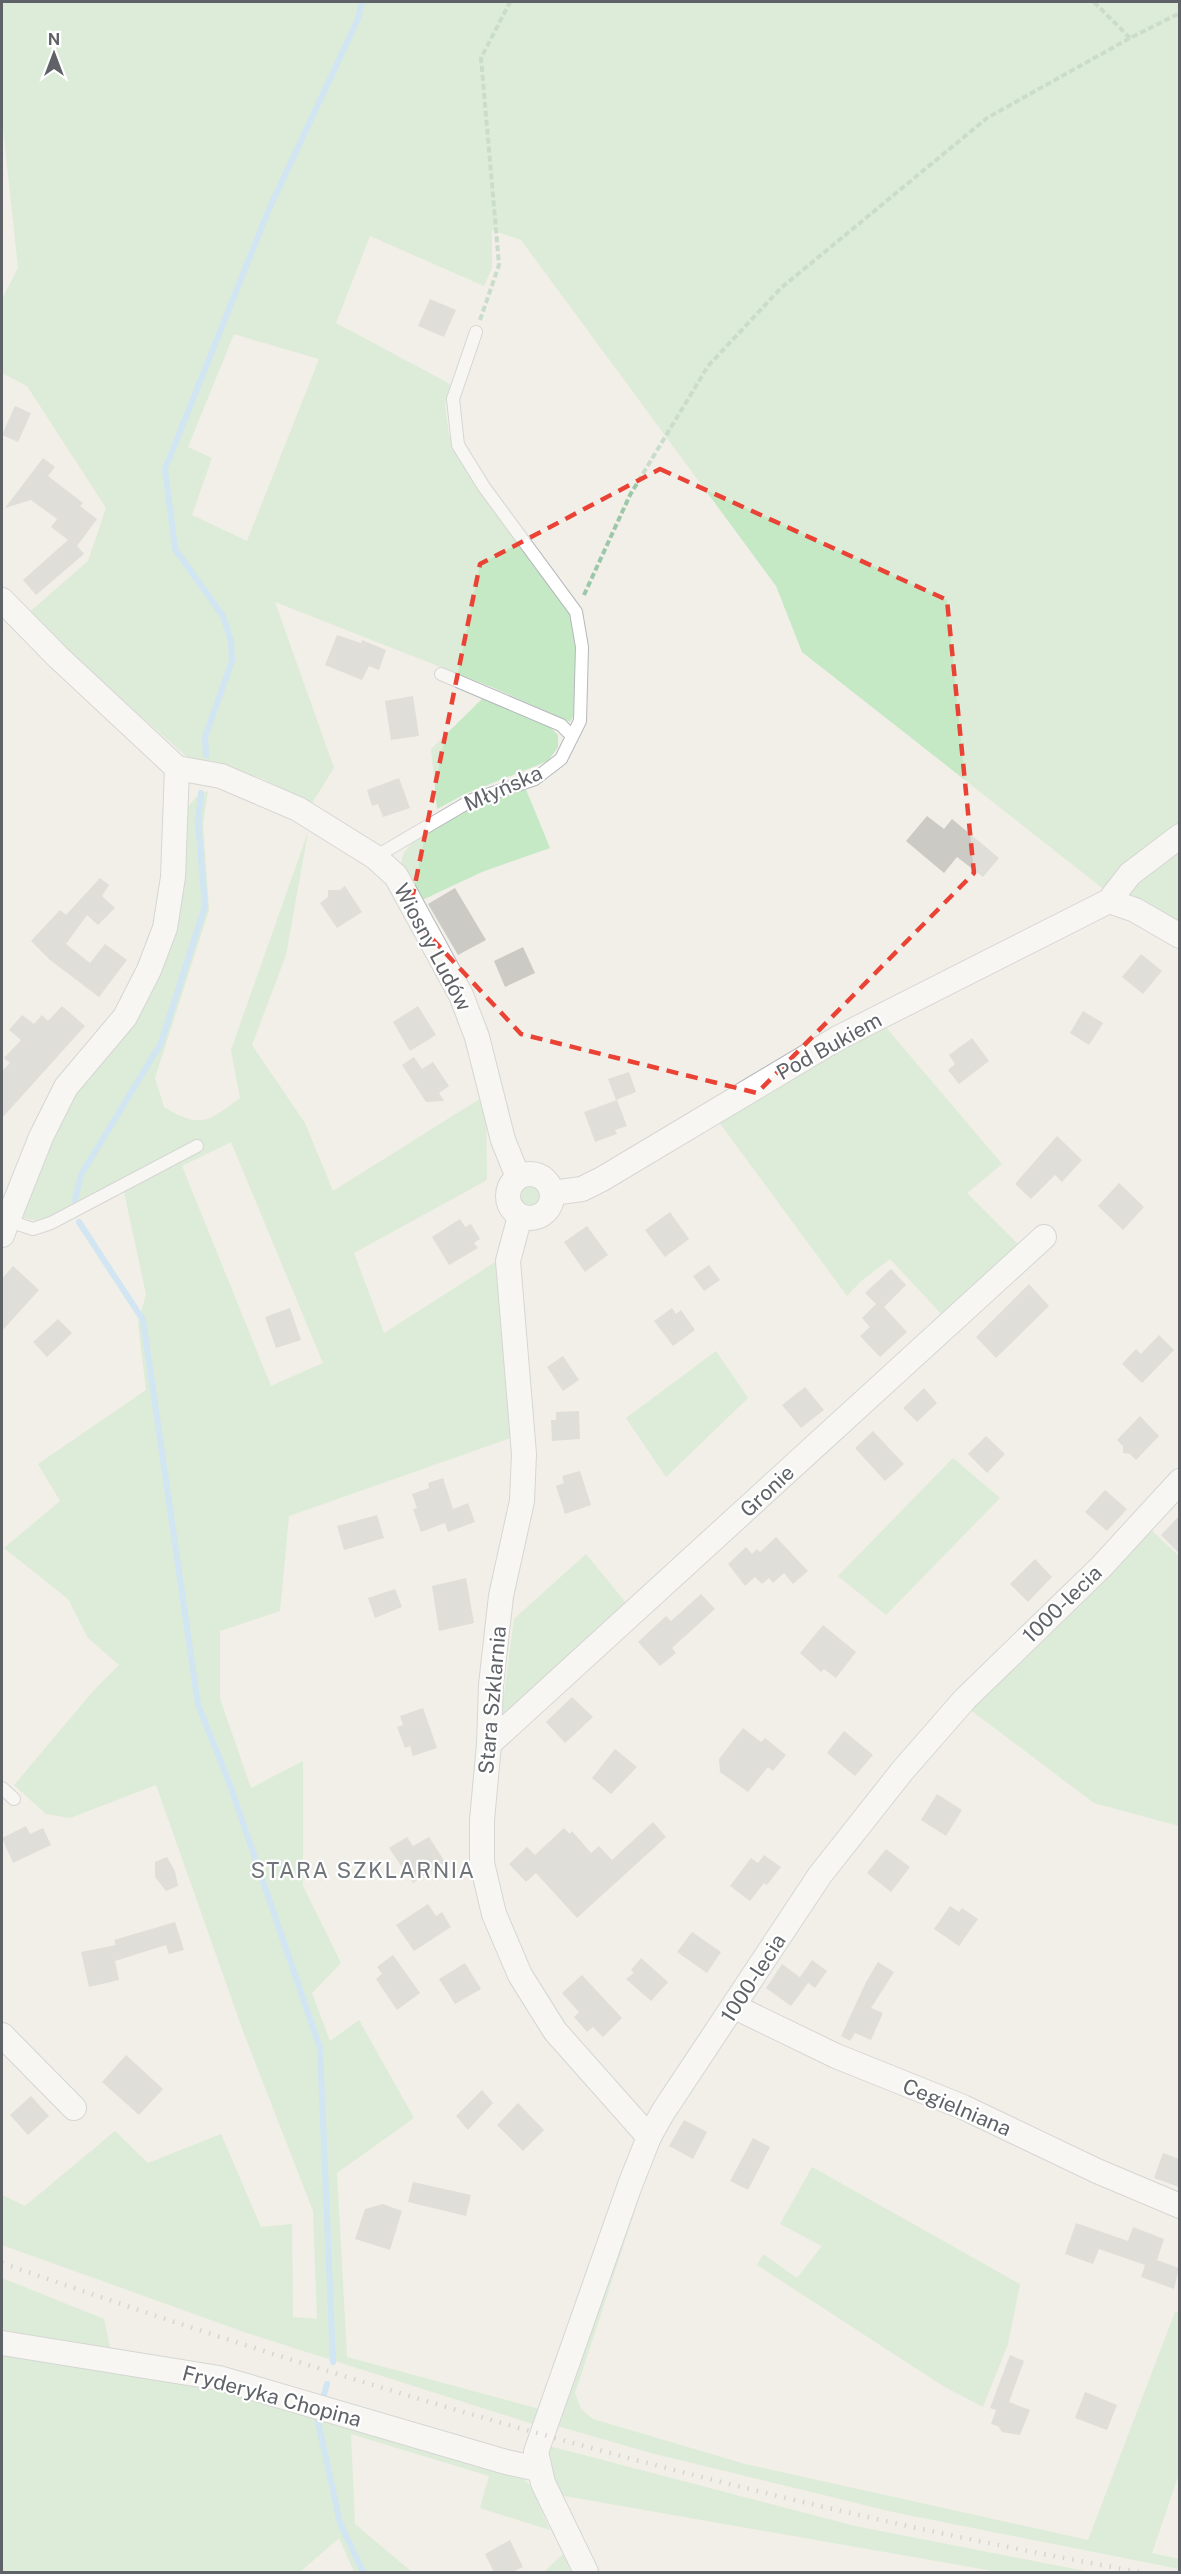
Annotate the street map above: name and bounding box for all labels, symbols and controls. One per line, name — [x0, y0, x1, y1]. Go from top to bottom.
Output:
north arrow — [24, 24, 84, 84]
text: N — [48, 30, 60, 49]
street label: Młyńska — [460, 760, 546, 816]
street label: Wiosny Ludów — [389, 879, 477, 1015]
street label: Pod Bukiem — [772, 1007, 886, 1085]
street label: Gronie — [735, 1460, 799, 1522]
street label: 1000-lecia — [1017, 1560, 1107, 1648]
street label: Stara Szklarnia — [473, 1625, 511, 1775]
district label: STARA SZKLARNIA — [250, 1857, 476, 1883]
street label: 1000-lecia — [715, 1929, 791, 2027]
street label: Cegielniana — [899, 2073, 1015, 2141]
street label: Fryderyka Chopina — [180, 2360, 364, 2432]

